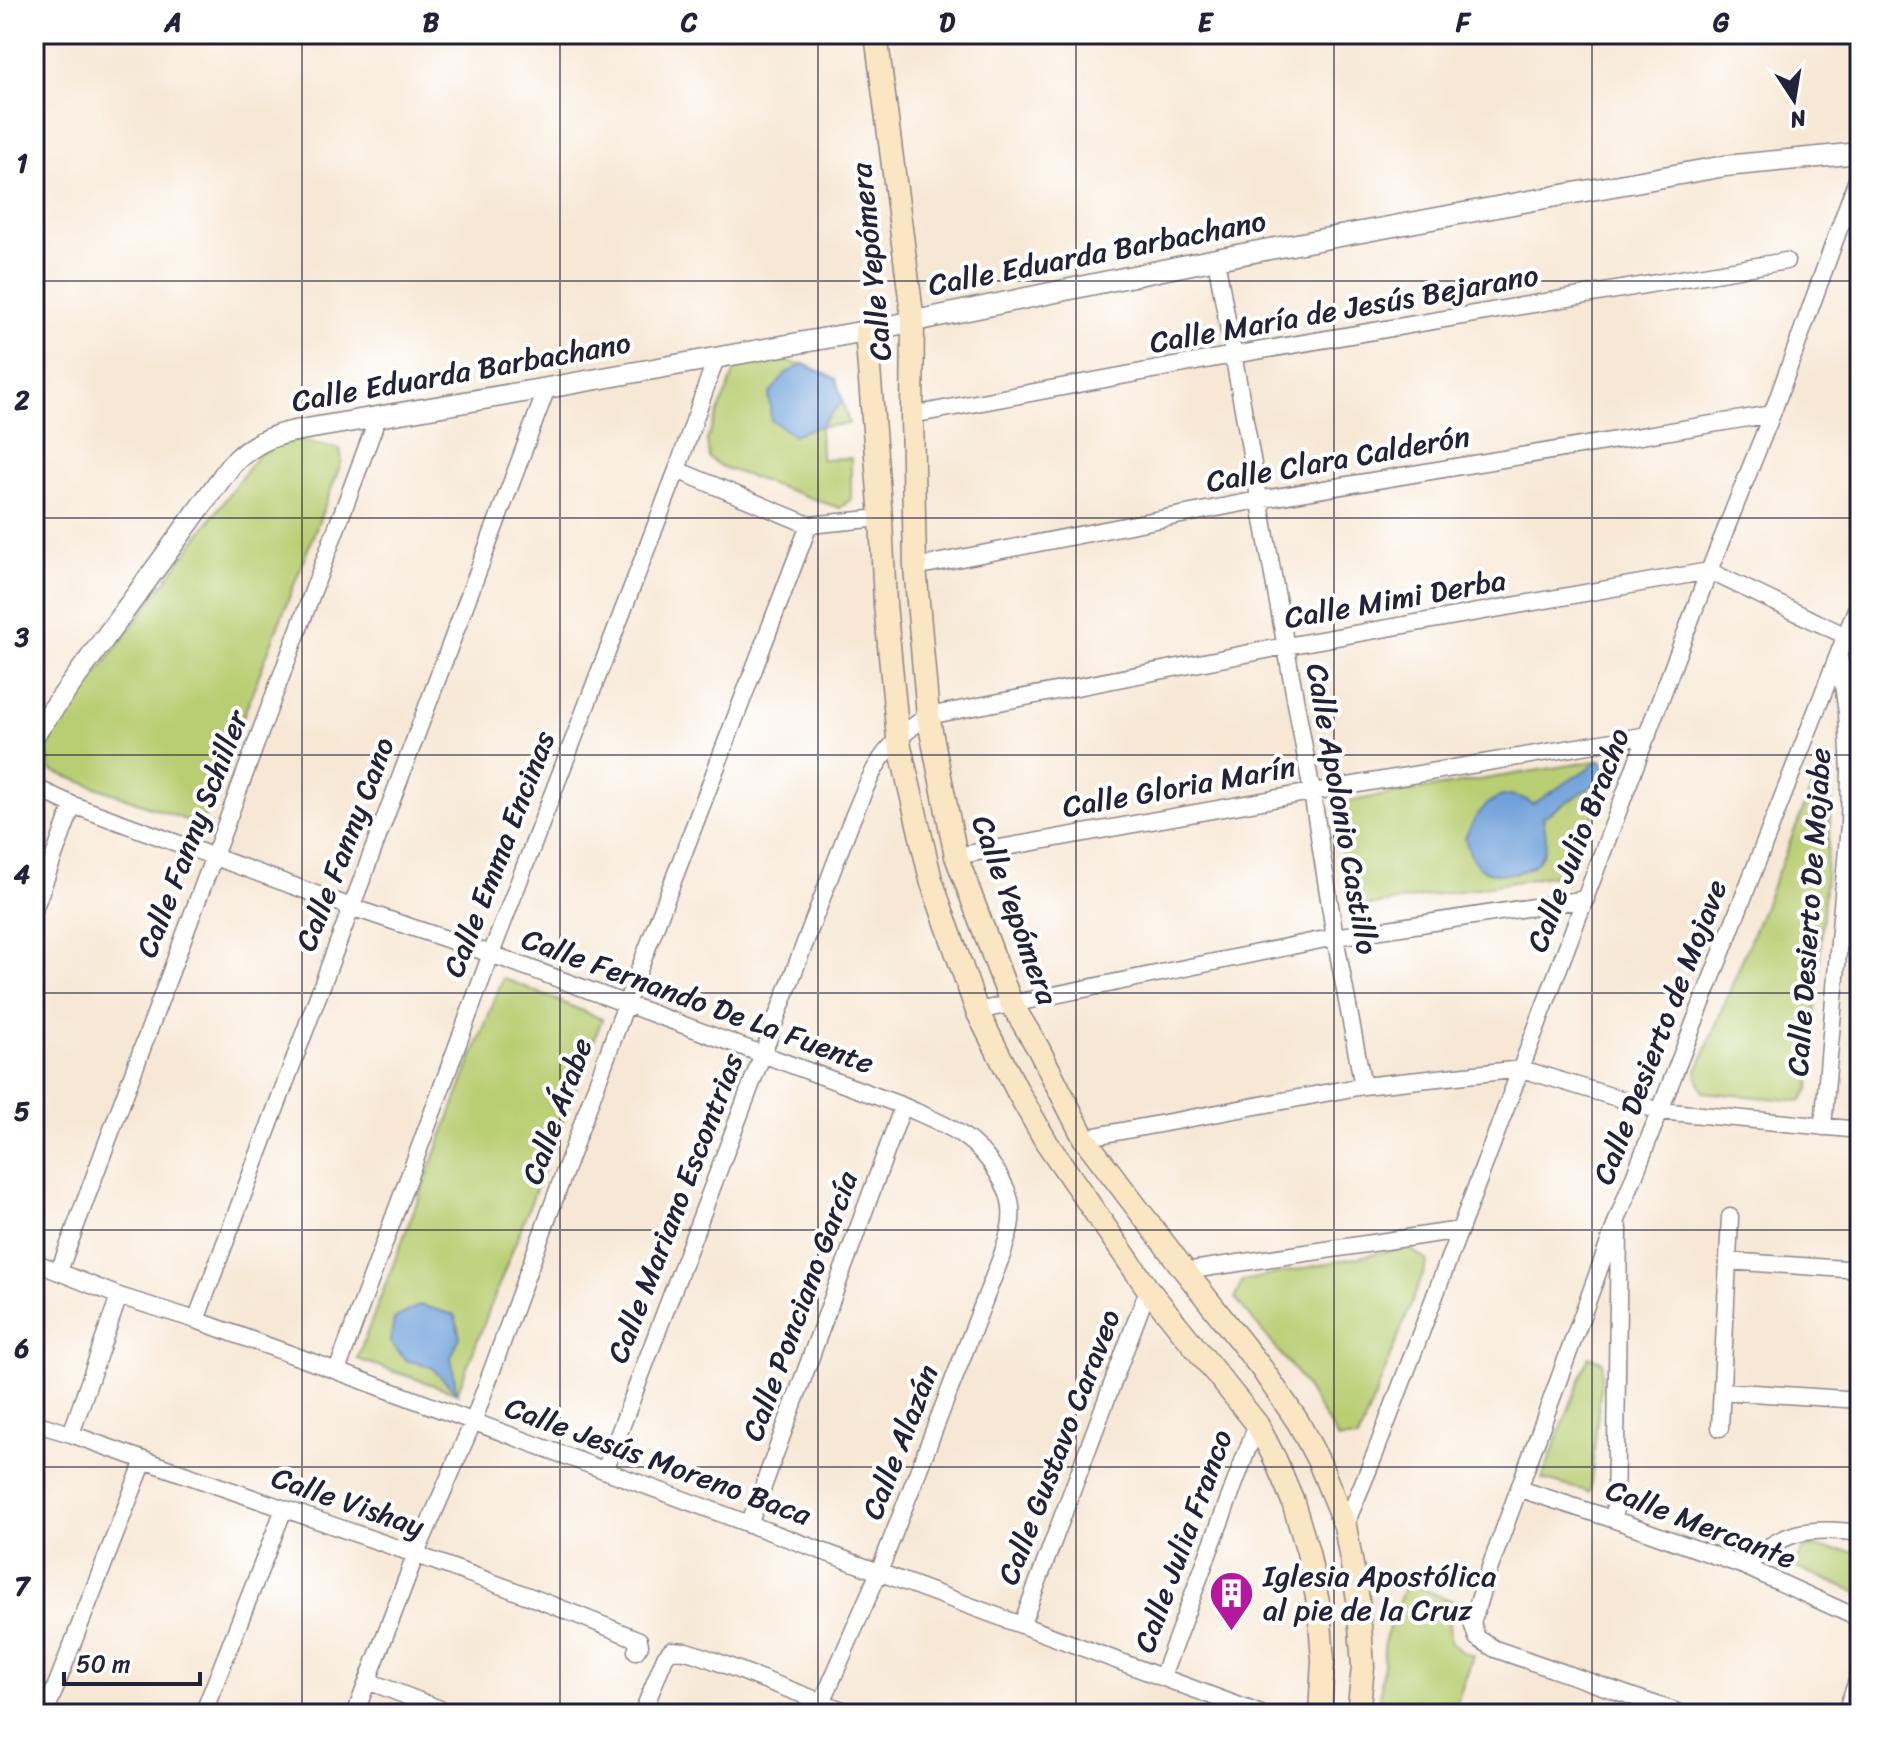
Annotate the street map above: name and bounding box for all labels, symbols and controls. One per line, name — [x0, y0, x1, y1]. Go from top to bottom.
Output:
text: A — [163, 0, 182, 45]
text: B — [423, 0, 440, 45]
text: C — [680, 0, 698, 45]
text: D — [939, 0, 955, 45]
text: E — [1198, 0, 1215, 45]
text: F — [1455, 0, 1472, 45]
text: G — [1713, 0, 1730, 45]
north arrow — [1754, 60, 1834, 140]
text: N — [1786, 98, 1811, 140]
text: 1 — [16, 140, 28, 186]
street label: Calle Yepómera — [834, 159, 908, 364]
street label: Calle Eduarda Barbachano — [923, 194, 1271, 312]
street label: Calle María de Jesús Bejarano — [1145, 248, 1543, 370]
street label: Calle Eduarda Barbachano — [287, 316, 635, 428]
text: 2 — [13, 377, 30, 423]
street label: Calle Clara Calderón — [1202, 409, 1474, 509]
street label: Calle Mimi Derba — [1280, 553, 1510, 645]
text: 3 — [14, 614, 30, 660]
street label: Calle Apolonio Castillo — [1290, 659, 1394, 959]
street label: Calle Fanny Schiller — [120, 701, 265, 966]
street label: Calle Julio Bracho — [1510, 720, 1646, 960]
street label: Calle Emma Encinas — [427, 722, 571, 985]
street label: Calle Fanny Cano — [279, 729, 411, 959]
street label: Calle Gloria Marín — [1058, 740, 1300, 834]
street label: Calle Desierto De Mojabe — [1771, 746, 1847, 1078]
street label: Calle Yepómera — [956, 807, 1075, 1014]
text: 4 — [14, 851, 30, 897]
street label: Calle Desierto de Mojave — [1577, 871, 1743, 1193]
street label: Calle Fernando De La Fuente — [514, 912, 882, 1090]
street label: Calle Árabe — [505, 1030, 609, 1192]
street label: Calle Mariano Escontrias — [591, 1045, 759, 1371]
text: 5 — [14, 1088, 30, 1134]
street label: Calle Ponciano García — [726, 1162, 874, 1449]
street label: Calle Gustavo Caraveo — [982, 1301, 1137, 1593]
text: 6 — [14, 1325, 30, 1371]
street label: Calle Alazán — [846, 1356, 954, 1528]
street label: Calle Jesús Moreno Baca — [497, 1380, 820, 1542]
street label: Calle Julia Franco — [1118, 1422, 1248, 1660]
street label: Calle Vishay — [264, 1451, 432, 1554]
street label: Calle Mercante — [1598, 1463, 1804, 1585]
place label: Iglesia Apostólica al pie de la Cruz — [1262, 1549, 1496, 1637]
text: 7 — [15, 1563, 32, 1609]
building icon: Iglesia Apostólica al pie de la Cruz — [1208, 1569, 1256, 1632]
scale bar — [64, 1636, 200, 1686]
text: 50 m — [76, 1643, 131, 1685]

